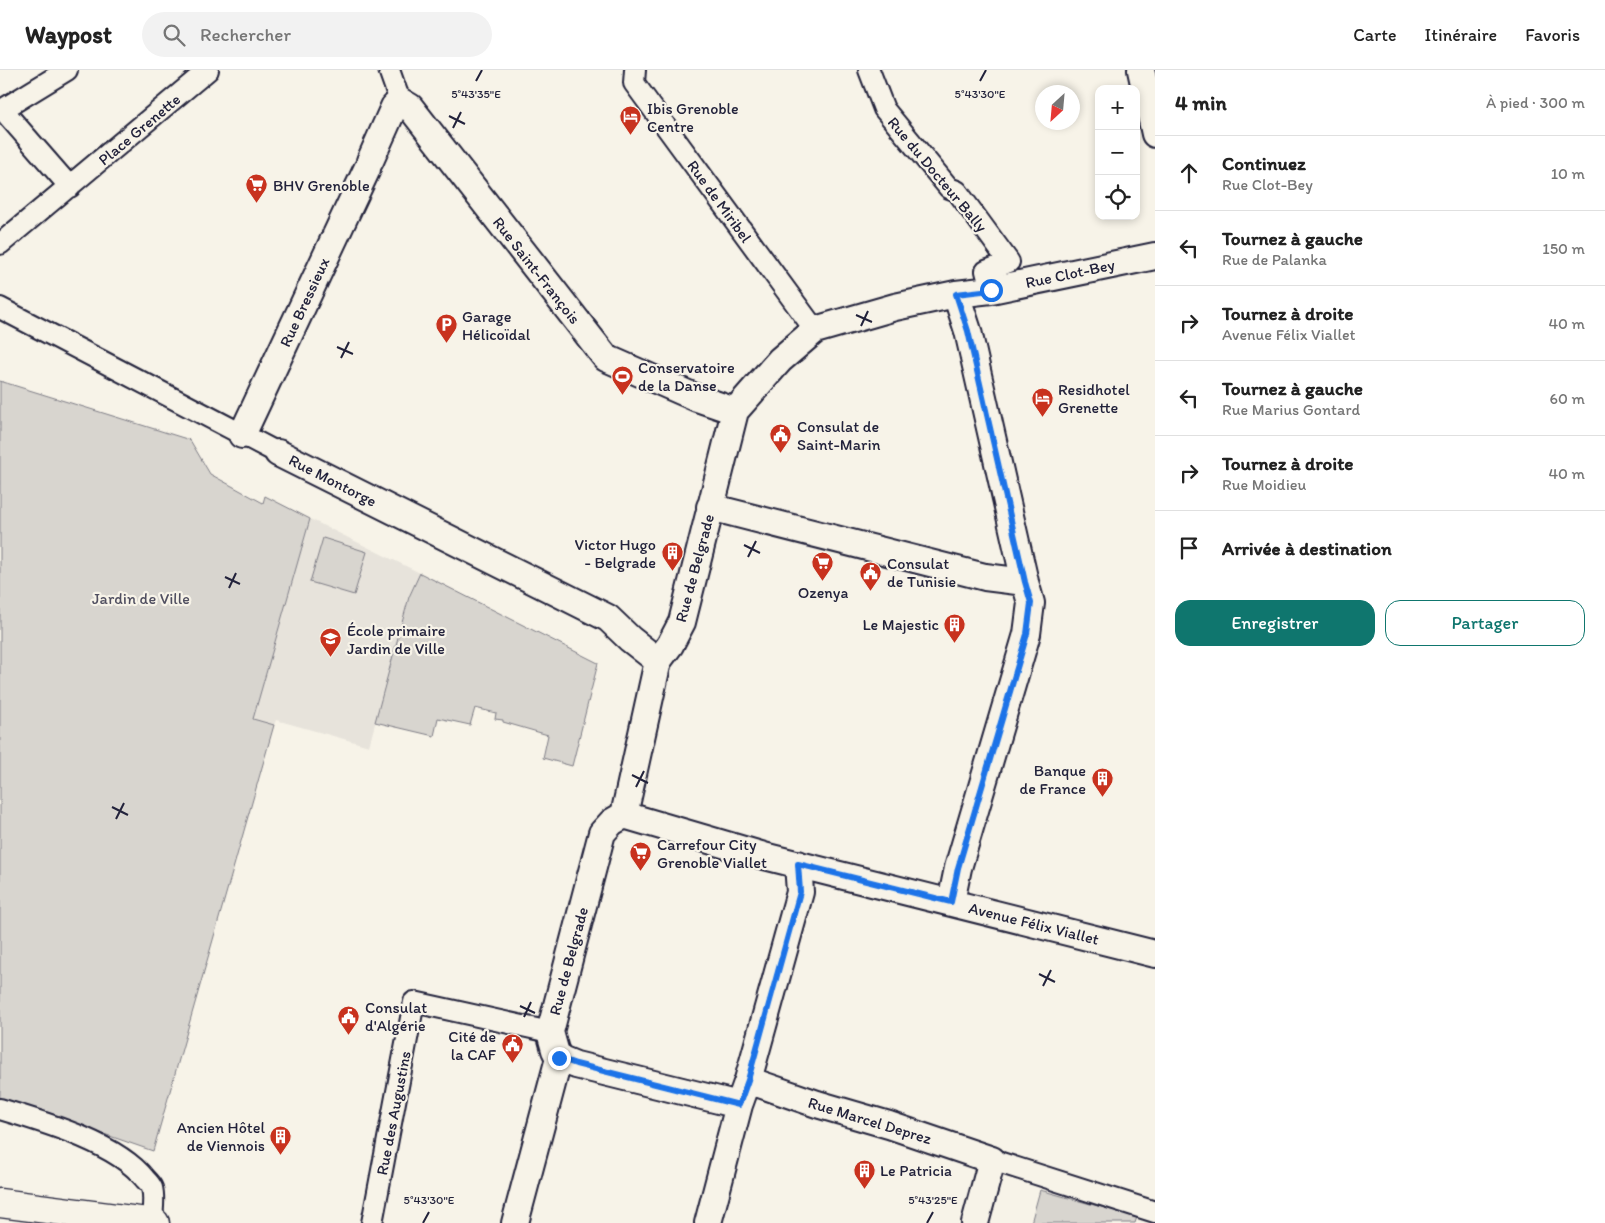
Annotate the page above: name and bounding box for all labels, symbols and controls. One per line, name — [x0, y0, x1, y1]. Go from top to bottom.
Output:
search box — [142, 12, 492, 57]
text: Waypost — [25, 20, 112, 49]
icon: search — [160, 21, 188, 49]
text: Rechercher — [200, 23, 291, 46]
text: Carte — [1353, 24, 1397, 46]
text: Itinéraire — [1425, 24, 1497, 46]
text: Favoris — [1525, 24, 1580, 46]
north arrow — [1035, 85, 1080, 130]
map controls — [1095, 85, 1140, 220]
button: + — [1095, 85, 1140, 130]
text: 5°43'35"E — [451, 87, 501, 101]
text: 5°43'30"E — [955, 87, 1006, 101]
street label: Place Grenette — [94, 90, 184, 169]
text: 4 min — [1175, 90, 1227, 115]
text: À pied · 300 m — [1486, 93, 1585, 112]
place label: Ibis Grenoble Centre — [647, 99, 739, 136]
hotel icon: Ibis Grenoble Centre — [619, 105, 643, 136]
street label: Rue du Docteur Bally — [884, 113, 992, 236]
button: − — [1095, 130, 1140, 175]
text: Continuez — [1222, 152, 1306, 175]
street label: Rue de Miribel — [683, 156, 756, 247]
icon: ahead — [1175, 159, 1203, 187]
text: 10 m — [1551, 164, 1585, 183]
supermarket icon: BHV Grenoble — [245, 173, 269, 204]
button: locate — [1095, 175, 1140, 220]
text: Rue Clot-Bey — [1222, 175, 1313, 194]
place label: BHV Grenoble — [273, 176, 370, 195]
street label: Rue Saint-François — [489, 213, 584, 328]
text: Tournez à gauche — [1222, 227, 1363, 250]
icon: left — [1175, 234, 1203, 262]
text: 150 m — [1542, 239, 1585, 258]
text: Rue de Palanka — [1222, 250, 1327, 269]
street label: Rue Bressieux — [275, 254, 334, 350]
street label: Rue Clot-Bey — [1024, 255, 1117, 292]
route start — [980, 279, 1003, 302]
text: Tournez à droite — [1222, 302, 1354, 325]
place label: Garage Hélicoïdal — [462, 307, 531, 344]
icon: right — [1175, 309, 1203, 337]
parking icon: Garage Hélicoïdal — [434, 313, 458, 344]
text: 40 m — [1548, 314, 1585, 333]
text: Avenue Félix Viallet — [1222, 325, 1356, 344]
place label: Conservatoire de la Danse — [638, 358, 735, 395]
sports icon: Conservatoire de la Danse — [610, 364, 634, 395]
text: Tournez à gauche — [1222, 377, 1363, 400]
place label: Residhotel Grenette — [1058, 380, 1130, 417]
icon: left — [1175, 384, 1203, 412]
hotel icon: Residhotel Grenette — [1030, 386, 1054, 417]
text: 60 m — [1550, 389, 1585, 408]
text: Rue Marius Gontard — [1222, 400, 1360, 419]
place label: Consulat de Saint-Marin — [797, 417, 881, 454]
public building icon: Consulat de Saint-Marin — [769, 423, 793, 454]
street label: Rue Montorge — [286, 450, 380, 511]
text: Tournez à droite — [1222, 452, 1354, 475]
icon: right — [1175, 459, 1203, 487]
text: 40 m — [1548, 464, 1585, 483]
text: Rue Moidieu — [1222, 475, 1306, 494]
street label: Rue de Belgrade — [671, 512, 718, 624]
icon: arrive — [1175, 534, 1203, 562]
place label: Victor Hugo - Belgrade — [575, 535, 656, 572]
text: Arrivée à destination — [1222, 537, 1392, 560]
building icon: Victor Hugo - Belgrade — [660, 541, 684, 572]
supermarket icon: Ozenya — [811, 551, 835, 582]
place label: Consulat de Tunisie — [887, 554, 956, 591]
public building icon: Consulat de Tunisie — [859, 560, 883, 591]
place label: Ozenya — [798, 583, 848, 602]
park label: Jardin de Ville — [92, 589, 190, 608]
button: Enregistrer — [1175, 600, 1375, 646]
button: Partager — [1385, 600, 1585, 646]
building icon: Le Majestic — [943, 612, 967, 643]
place label: Le Majestic — [863, 615, 939, 634]
place label: École primaire Jardin de Ville — [347, 621, 446, 658]
school or university icon: École primaire Jardin de Ville — [319, 627, 343, 658]
place label: Banque de France — [1020, 761, 1086, 798]
building icon: Banque de France — [1090, 767, 1114, 798]
place label: Carrefour City Grenoble Viallet — [657, 835, 767, 872]
supermarket icon: Carrefour City Grenoble Viallet — [629, 841, 653, 872]
street label: Avenue Félix Viallet — [967, 898, 1101, 949]
street label: Rue de Belgrade — [545, 905, 592, 1017]
place label: Consulat d'Algérie — [365, 998, 427, 1035]
public building icon: Consulat d'Algérie — [337, 1004, 361, 1035]
place label: Cité de la CAF — [448, 1027, 497, 1064]
public building icon: Cité de la CAF — [500, 1033, 524, 1064]
route end — [548, 1047, 571, 1070]
street label: Rue des Augustins — [372, 1049, 415, 1177]
street label: Rue Marcel Deprez — [806, 1093, 934, 1148]
place label: Ancien Hôtel de Viennois — [177, 1118, 265, 1155]
building icon: Ancien Hôtel de Viennois — [269, 1124, 293, 1155]
building icon: Le Patricia — [852, 1158, 876, 1189]
place label: Le Patricia — [880, 1161, 952, 1180]
text: 5°43'30"E — [404, 1193, 455, 1207]
text: 5°43'25"E — [908, 1193, 958, 1207]

